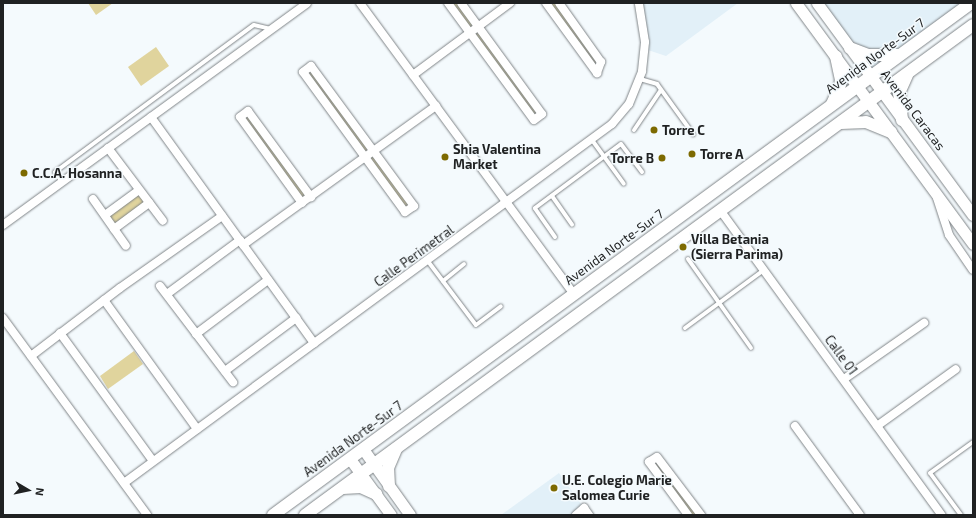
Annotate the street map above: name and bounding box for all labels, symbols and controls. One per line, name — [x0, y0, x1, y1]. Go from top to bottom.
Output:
street label: Avenida Norte-Sur 7 — [822, 15, 928, 97]
street label: Avenida Caracas — [878, 67, 948, 153]
place label: Torre C — [662, 122, 705, 138]
marker: Torre C — [649, 125, 659, 135]
place label: Shia Valentina Market — [453, 142, 541, 173]
place label: Torre A — [700, 146, 744, 162]
marker: Torre A — [687, 149, 697, 159]
place label: Torre B — [610, 150, 654, 166]
marker: Shia Valentina Market — [440, 152, 450, 162]
marker: Torre B — [657, 153, 667, 163]
place label: C.C.A. Hosanna — [32, 165, 122, 181]
marker: C.C.A. Hosanna — [19, 168, 29, 178]
street label: Avenida Norte-Sur 7 — [561, 206, 667, 288]
street label: Calle Perimetral — [371, 222, 457, 290]
place label: Villa Betania (Sierra Parima) — [691, 232, 783, 263]
marker: Villa Betania (Sierra Parima) — [678, 242, 688, 252]
street label: Calle 01 — [821, 332, 861, 378]
street label: Avenida Norte-Sur 7 — [300, 398, 406, 480]
north arrow — [8, 470, 48, 510]
place label: U.E. Colegio Marie Salomea Curie — [562, 473, 672, 504]
marker: U.E. Colegio Marie Salomea Curie — [549, 483, 559, 493]
text: N — [33, 487, 47, 497]

